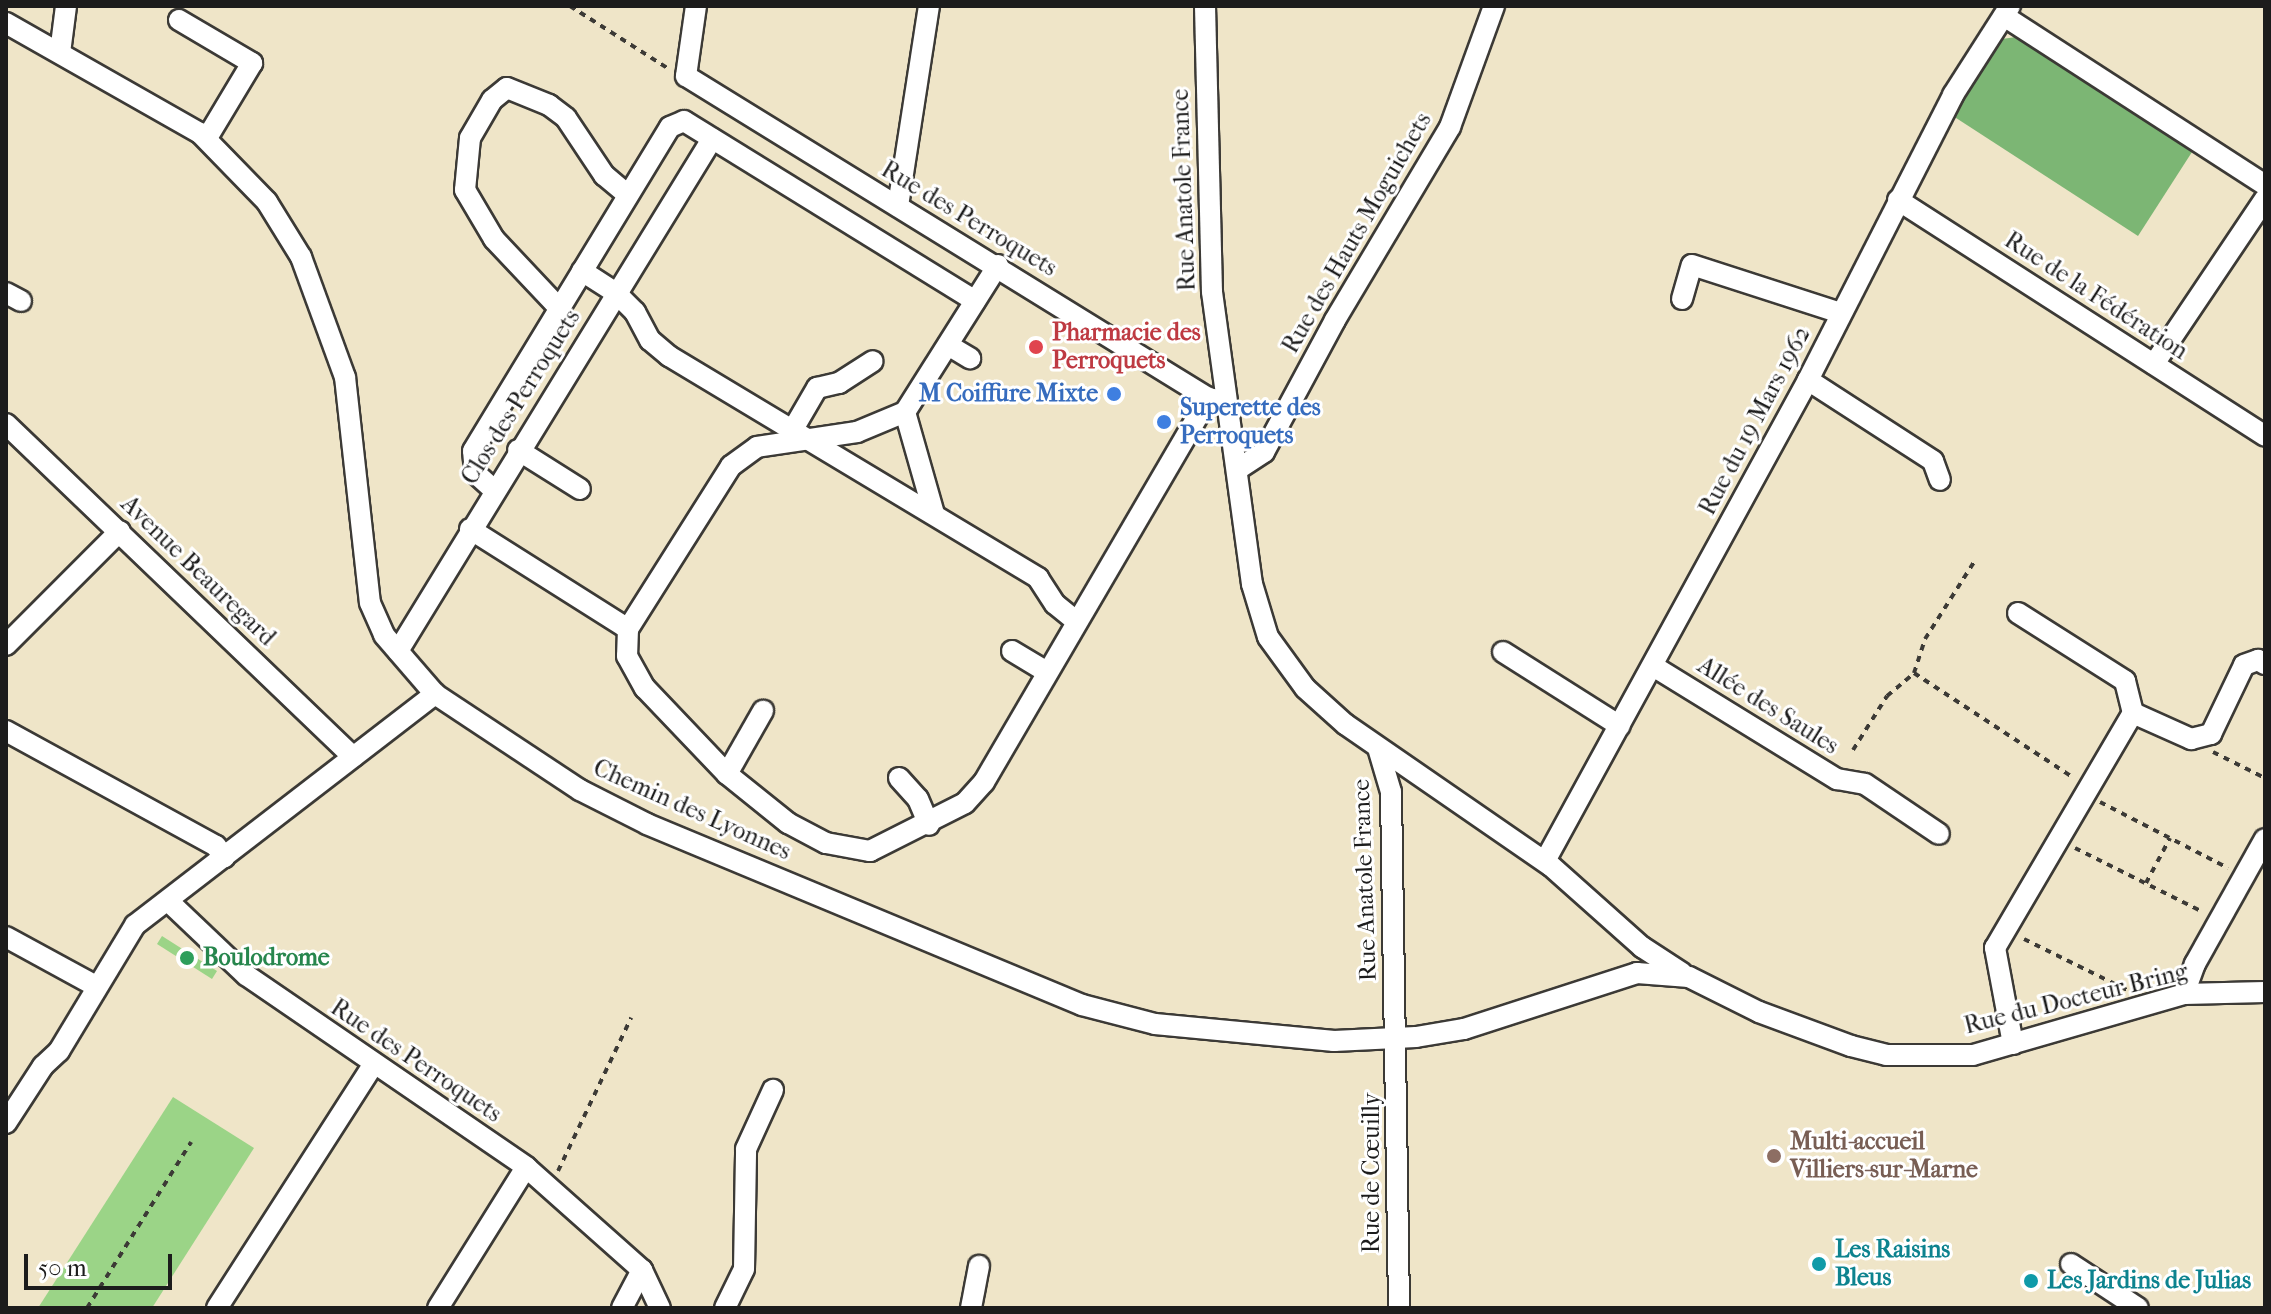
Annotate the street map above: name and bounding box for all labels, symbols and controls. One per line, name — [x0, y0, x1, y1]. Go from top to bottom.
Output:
street label: Rue Anatole France — [1166, 88, 1202, 292]
street label: Rue des Hauts Moguichets — [1276, 107, 1438, 359]
street label: Rue des Perroquets — [876, 155, 1062, 283]
street label: Rue de la Fédération — [1999, 226, 2193, 366]
street label: Clos des Perroquets — [455, 304, 587, 490]
place label: Pharmacie des Perroquets — [1052, 319, 1201, 375]
street label: Rue du 19 Mars 1962 — [1693, 322, 1817, 520]
marker: Pharmacie des Perroquets — [1027, 338, 1045, 356]
place label: M Coiffure Mixte — [919, 380, 1098, 408]
marker: M Coiffure Mixte — [1105, 385, 1123, 403]
place label: Superette des Perroquets — [1180, 394, 1321, 450]
marker: Superette des Perroquets — [1155, 413, 1173, 431]
street label: Avenue Beauregard — [115, 490, 281, 652]
street label: Allée des Saules — [1692, 651, 1844, 761]
street label: Chemin des Lyonnes — [589, 753, 795, 867]
street label: Rue Anatole France — [1347, 778, 1383, 982]
place label: Boulodrome — [203, 944, 330, 972]
marker: Boulodrome — [178, 949, 196, 967]
street label: Rue du Docteur Bring — [1961, 957, 2191, 1041]
street label: Rue des Perroquets — [325, 993, 507, 1129]
street label: Rue de Cœuilly — [1358, 1093, 1386, 1253]
place label: Multi-accueil Villiers-sur-Marne — [1790, 1128, 1978, 1184]
marker: Multi-accueil Villiers-sur-Marne — [1765, 1147, 1783, 1165]
place label: Les Raisins Bleus — [1835, 1236, 1950, 1292]
scale bar — [28, 1238, 176, 1288]
text: 50 m — [38, 1254, 87, 1282]
marker: Les Raisins Bleus — [1810, 1255, 1828, 1273]
place label: Les Jardins de Julias — [2047, 1267, 2251, 1295]
marker: Les Jardins de Julias — [2022, 1272, 2040, 1290]

